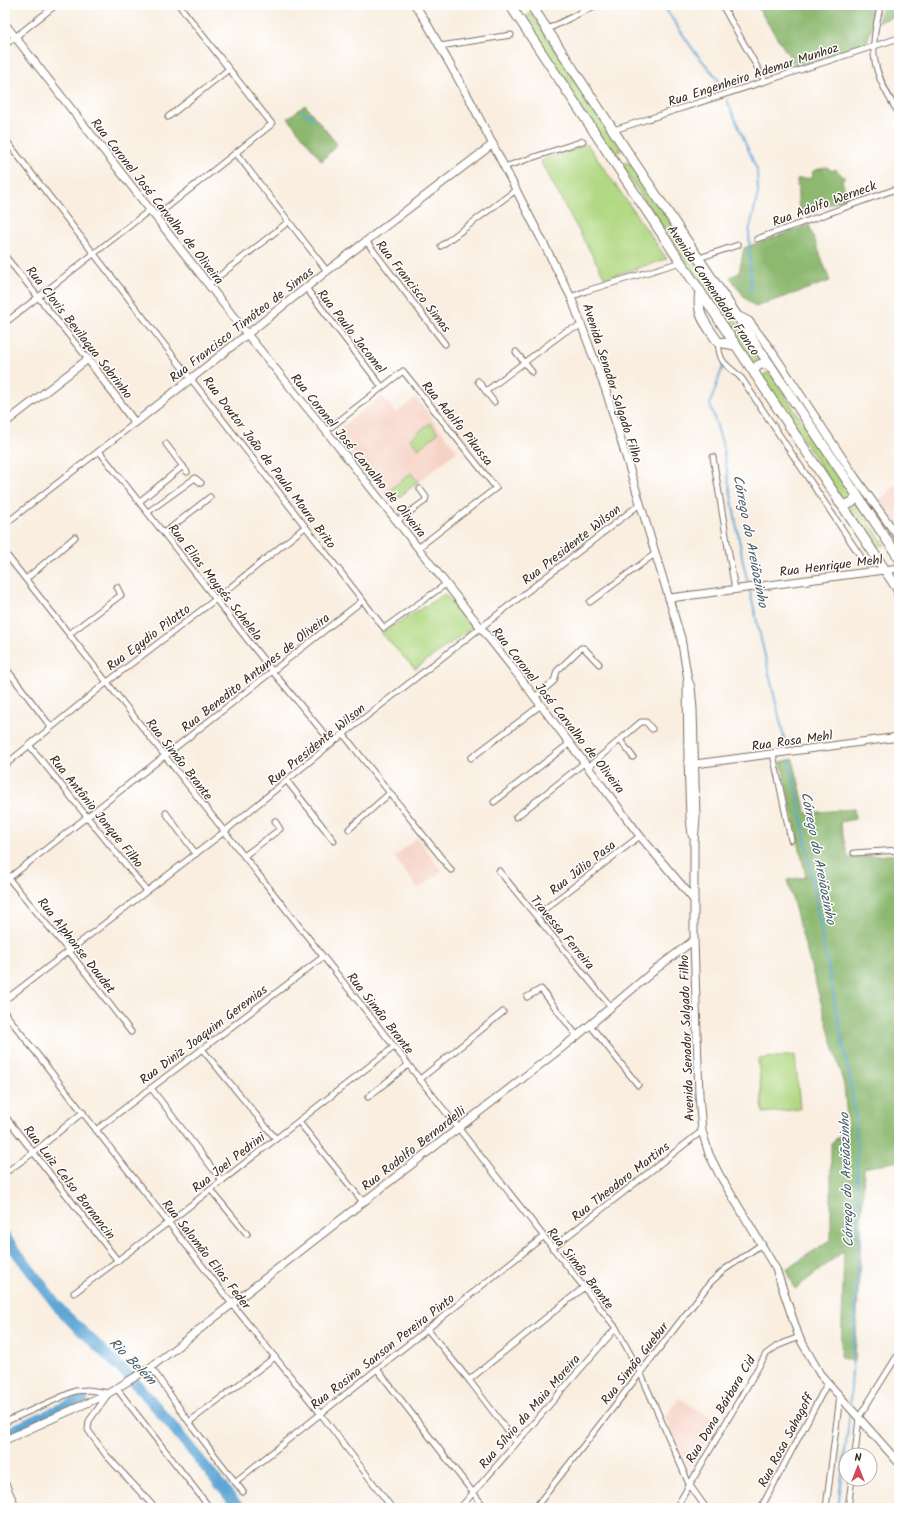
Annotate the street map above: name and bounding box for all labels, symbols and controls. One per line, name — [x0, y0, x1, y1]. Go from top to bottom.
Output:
street label: Rua Engenheiro Ademar Munhoz — [665, 38, 842, 113]
street label: Rua Coronel José Carvalho de Oliveira — [85, 114, 229, 290]
street label: Rua Adolfo Werneck — [769, 175, 880, 233]
street label: Avenida Comendador Franco — [661, 221, 765, 361]
street label: Rua Francisco Simas — [370, 236, 456, 338]
street label: Rua Clovis Bevilaqua Sobrinho — [20, 262, 138, 404]
street label: Rua Francisco Timóteo de Simas — [165, 262, 319, 388]
street label: Rua Paulo Jacomel — [311, 285, 391, 379]
street label: Avenida Senador Salgado Filho — [576, 301, 647, 466]
street label: Rua Coronel José Carvalho de Oliveira — [285, 369, 431, 543]
street label: Rua Doutor João de Paula Moura Brito — [197, 372, 341, 554]
street label: Rua Adolfo Pikussa — [416, 377, 498, 471]
water label: Córrego do Areiãozinho — [726, 473, 774, 611]
street label: Rua Presidente Wilson — [518, 500, 626, 591]
street label: Rua Elias Moysés Schelela — [162, 520, 267, 646]
street label: Rua Henrique Mehl — [778, 550, 884, 583]
street label: Rua Egydio Pilotto — [102, 599, 196, 677]
street label: Rua Benedito Antunes de Oliveira — [177, 608, 335, 738]
street label: Rua Coronel José Carvalho de Oliveira — [486, 623, 630, 799]
street label: Rua Presidente Wilson — [263, 699, 371, 791]
street label: Rua Simão Brante — [140, 714, 218, 806]
street label: Rua Rosa Mehl — [750, 725, 834, 758]
street label: Rua Antônio Jonque Filho — [44, 751, 148, 873]
water label: Córrego do Areiãozinho — [794, 790, 842, 928]
street label: Rua Júlio Pasa — [545, 835, 621, 901]
street label: Travessa Ferreira — [524, 891, 599, 975]
street label: Rua Alphonse Daudet — [32, 893, 121, 999]
street label: Avenida Senador Salgado Filho — [674, 954, 701, 1122]
street label: Rua Simão Brante — [341, 968, 419, 1060]
street label: Rua Diniz Joaquim Geremias — [135, 980, 273, 1090]
street label: Rua Rodolfo Bernardelli — [357, 1101, 471, 1197]
water label: Córrego do Areiãozinho — [834, 1111, 860, 1247]
street label: Rua Luiz Celso Bornancin — [17, 1121, 120, 1245]
street label: Rua Joel Pedrini — [188, 1127, 271, 1199]
street label: Rua Theodoro Martins — [567, 1137, 675, 1227]
street label: Rua Salomão Elias Feder — [156, 1195, 256, 1315]
street label: Rua Simão Brante — [541, 1223, 619, 1315]
street label: Rua Rosina Sanson Pereira Pinto — [306, 1289, 460, 1415]
street label: Rua Simão Guebur — [596, 1317, 675, 1410]
water label: Rio Belém — [104, 1333, 162, 1392]
street label: Rua Sílvio da Maia Moreira — [474, 1350, 586, 1474]
street label: Rua Dona Bárbara Cid — [681, 1352, 762, 1468]
street label: Rua Rosa Sahagoff — [753, 1389, 820, 1491]
north arrow — [838, 1447, 878, 1487]
text: N — [855, 1449, 862, 1467]

